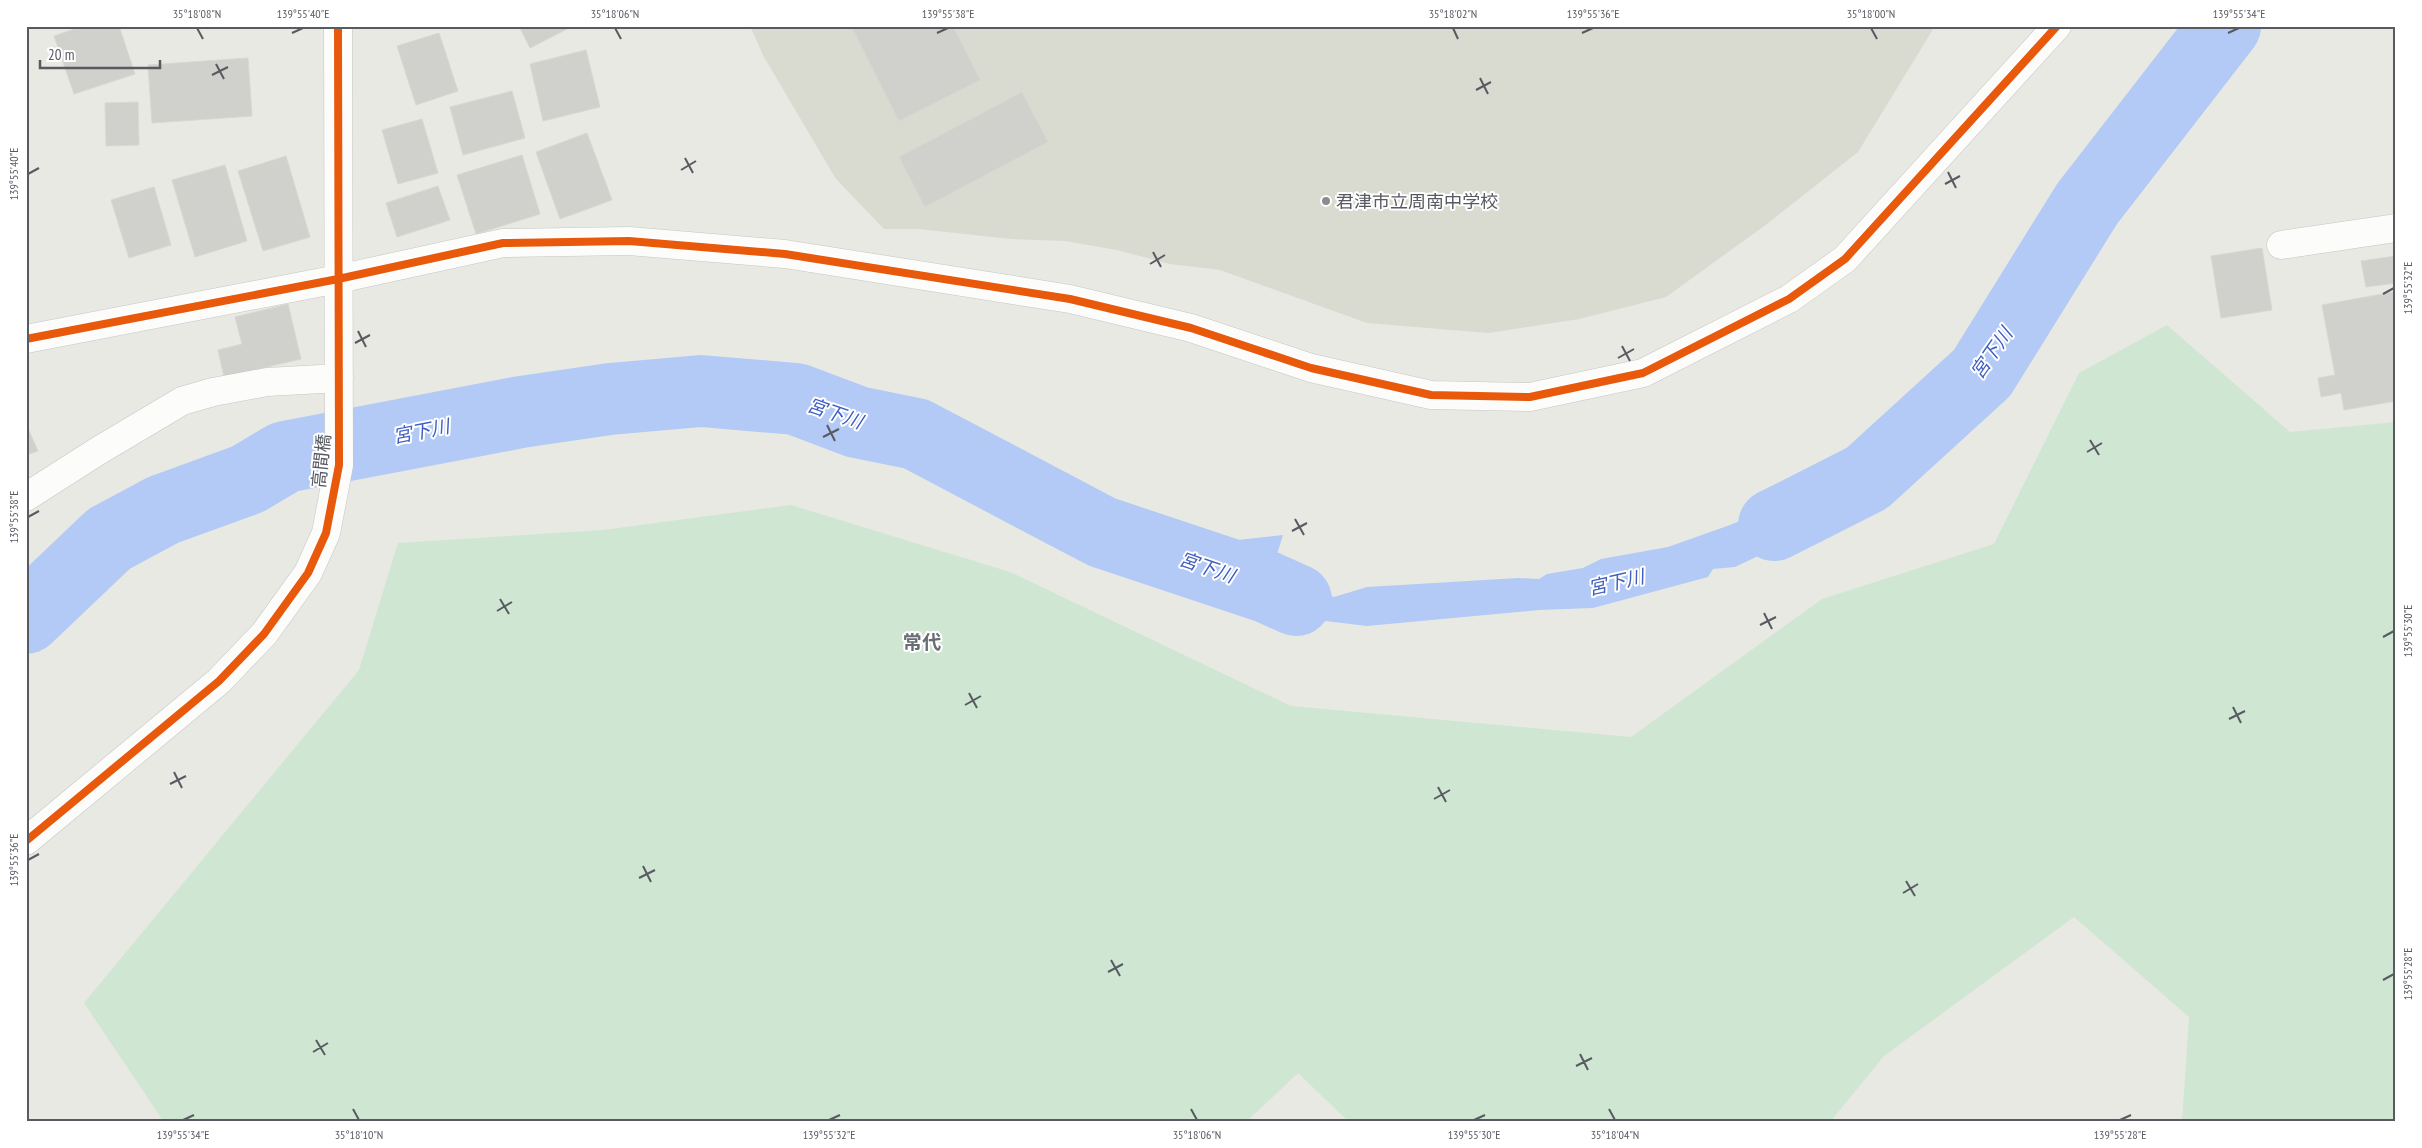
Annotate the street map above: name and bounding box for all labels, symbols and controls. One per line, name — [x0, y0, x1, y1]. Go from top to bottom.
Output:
text: 35°18'08"N — [173, 6, 221, 21]
text: 139°55'40"E — [277, 6, 329, 21]
text: 35°18'06"N — [591, 6, 639, 21]
text: 139°55'38"E — [922, 6, 974, 21]
text: 35°18'02"N — [1429, 6, 1477, 21]
text: 139°55'36"E — [1567, 6, 1619, 21]
text: 35°18'00"N — [1847, 6, 1895, 21]
text: 139°55'34"E — [2213, 6, 2265, 21]
scale bar — [40, 38, 160, 70]
text: 20 m — [48, 45, 74, 64]
text: 139°55'40"E — [6, 148, 21, 200]
place label: 君津市立周南中学校 — [1336, 190, 1498, 213]
marker: 君津市立周南中学校 — [1320, 195, 1332, 207]
text: 139°55'32"E — [2400, 262, 2415, 314]
water label: 宮下川 — [1965, 321, 2018, 383]
water label: 宮下川 — [804, 392, 868, 434]
water label: 宮下川 — [391, 413, 453, 448]
street label: 高間橋 — [307, 433, 335, 489]
text: 139°55'38"E — [6, 491, 21, 543]
water label: 宮下川 — [1176, 546, 1240, 588]
water label: 宮下川 — [1586, 563, 1648, 600]
text: 139°55'30"E — [2400, 605, 2415, 657]
district label: 常代 — [903, 630, 941, 654]
text: 139°55'36"E — [6, 834, 21, 886]
text: 139°55'28"E — [2400, 948, 2415, 1000]
text: 139°55'34"E — [157, 1127, 209, 1142]
text: 35°18'10"N — [335, 1127, 383, 1142]
text: 139°55'32"E — [803, 1127, 855, 1142]
text: 35°18'06"N — [1173, 1127, 1221, 1142]
text: 139°55'30"E — [1448, 1127, 1500, 1142]
text: 35°18'04"N — [1591, 1127, 1639, 1142]
text: 139°55'28"E — [2094, 1127, 2146, 1142]

